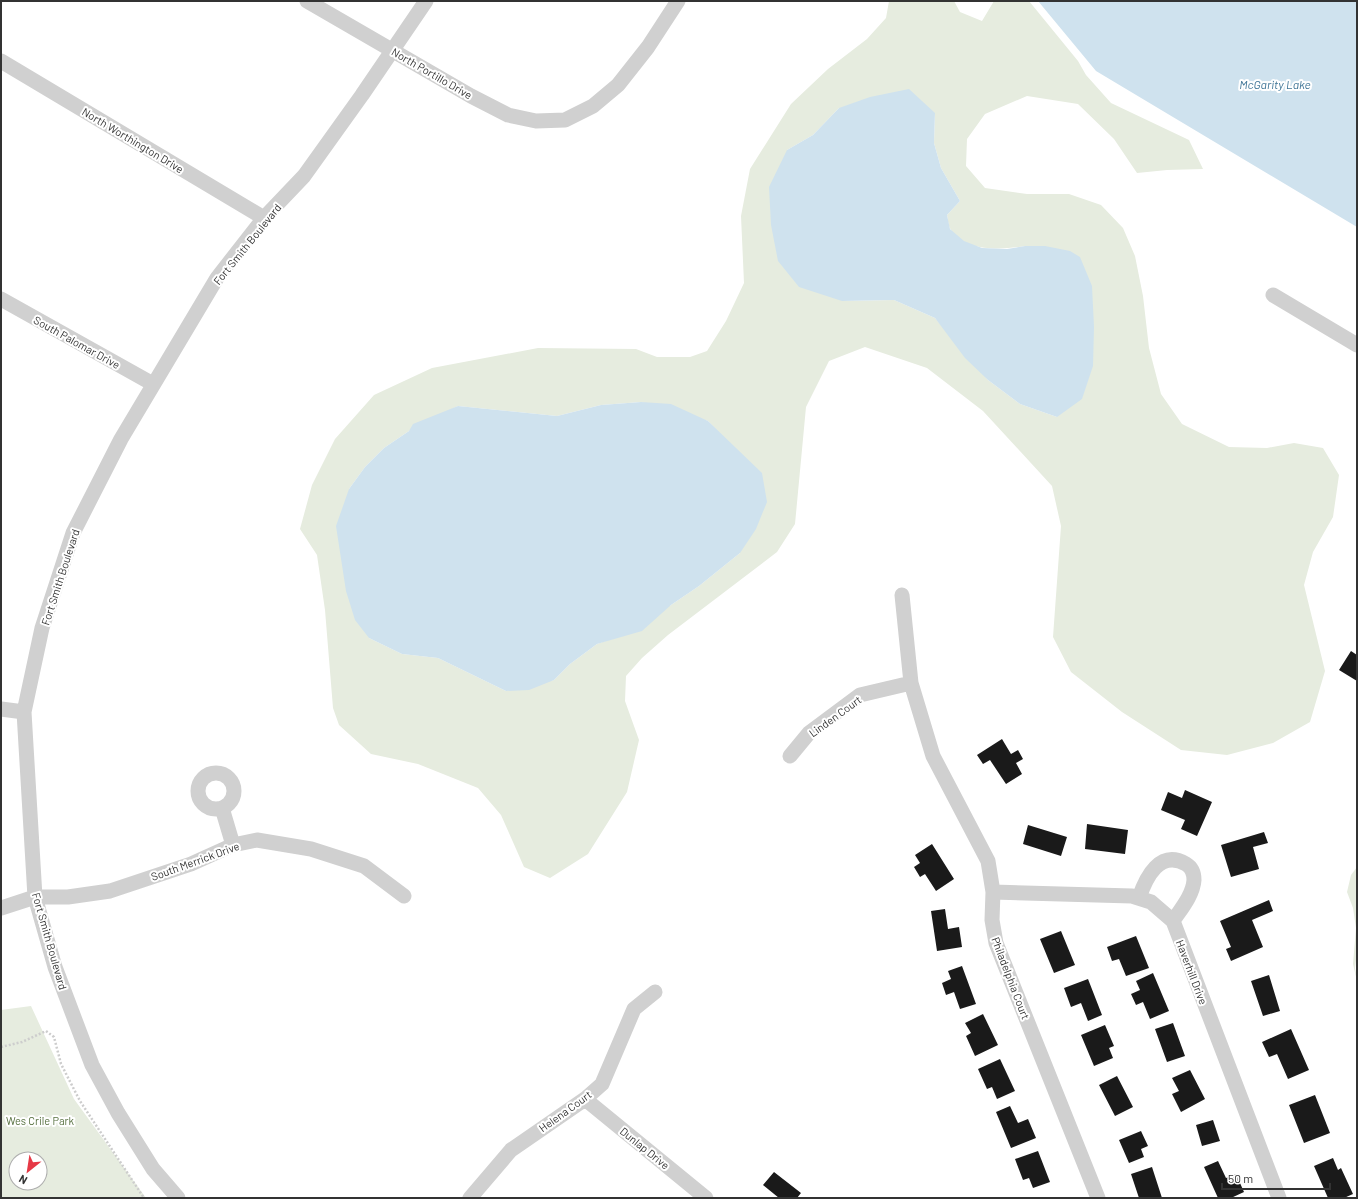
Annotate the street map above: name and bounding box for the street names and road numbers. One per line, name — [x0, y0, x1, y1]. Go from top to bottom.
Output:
street label: North Portillo Drive — [389, 45, 475, 101]
street label: North Worthington Drive — [80, 105, 186, 176]
street label: Fort Smith Boulevard — [210, 201, 284, 287]
street label: South Palomar Drive — [32, 313, 122, 371]
street label: Fort Smith Boulevard — [38, 527, 82, 627]
street label: Linden Court — [806, 693, 864, 739]
street label: South Merrick Drive — [149, 839, 241, 883]
street label: Fort Smith Boulevard — [30, 891, 70, 991]
street label: Philadelphia Court — [989, 935, 1033, 1021]
street label: Haverhill Drive — [1174, 938, 1210, 1006]
street label: Helena Court — [536, 1088, 594, 1134]
street label: Dunlap Drive — [618, 1124, 672, 1172]

